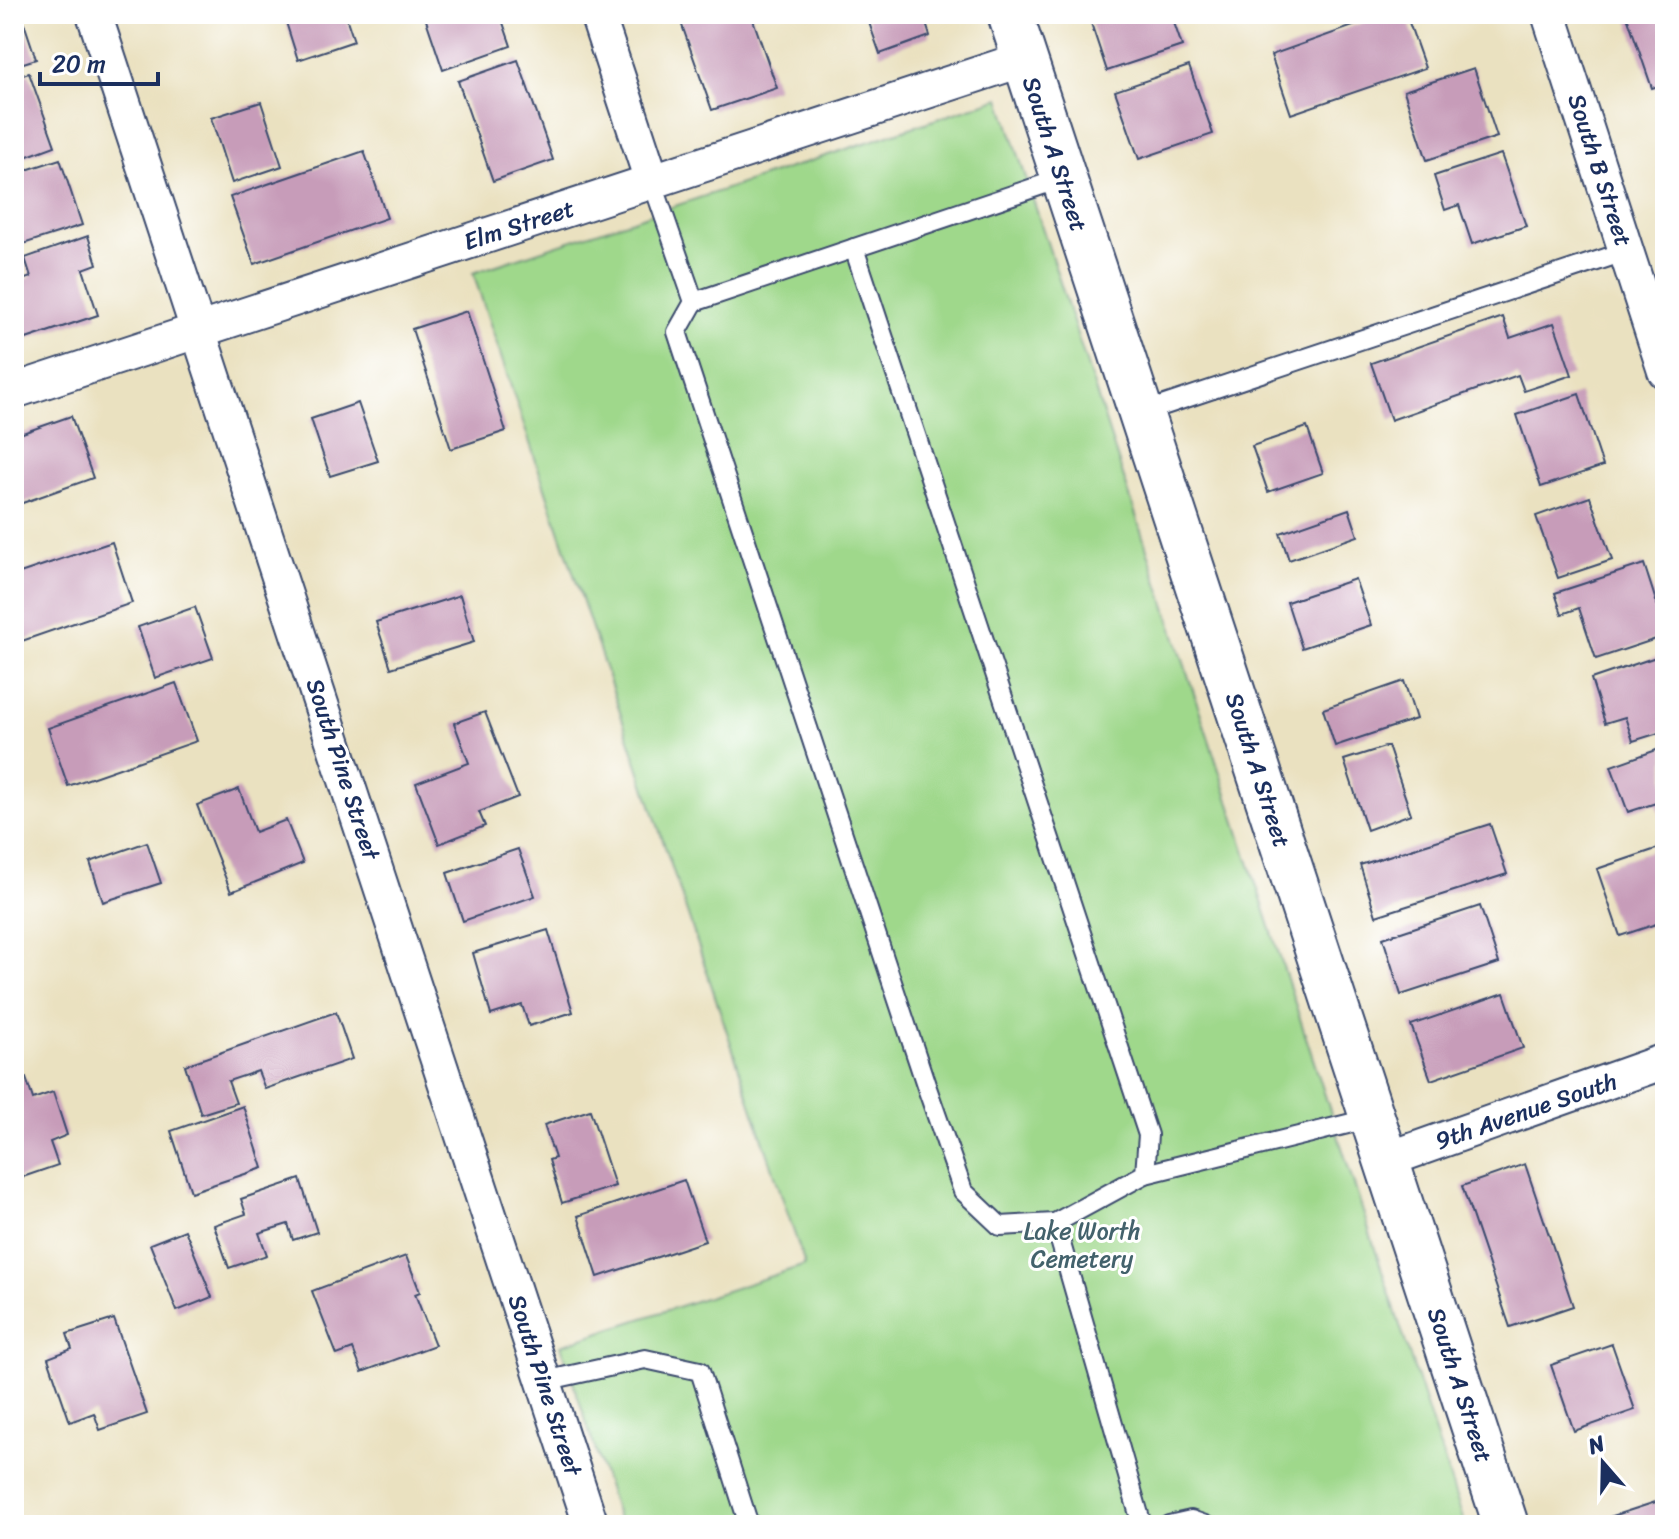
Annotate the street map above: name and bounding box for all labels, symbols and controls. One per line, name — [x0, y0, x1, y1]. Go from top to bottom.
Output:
scale bar — [40, 36, 158, 86]
text: 20 m — [52, 43, 106, 85]
street label: South A Street — [1010, 71, 1100, 237]
street label: South B Street — [1556, 88, 1644, 252]
street label: Elm Street — [458, 187, 580, 263]
street label: South Pine Street — [294, 673, 393, 866]
street label: South A Street — [1213, 687, 1303, 853]
street label: 9th Avenue South — [1429, 1060, 1623, 1162]
park label: Lake Worth Cemetery — [1023, 1210, 1141, 1280]
street label: South Pine Street — [496, 1289, 595, 1482]
street label: South A Street — [1415, 1302, 1505, 1468]
north arrow — [1563, 1423, 1643, 1503]
text: N — [1582, 1423, 1611, 1466]

